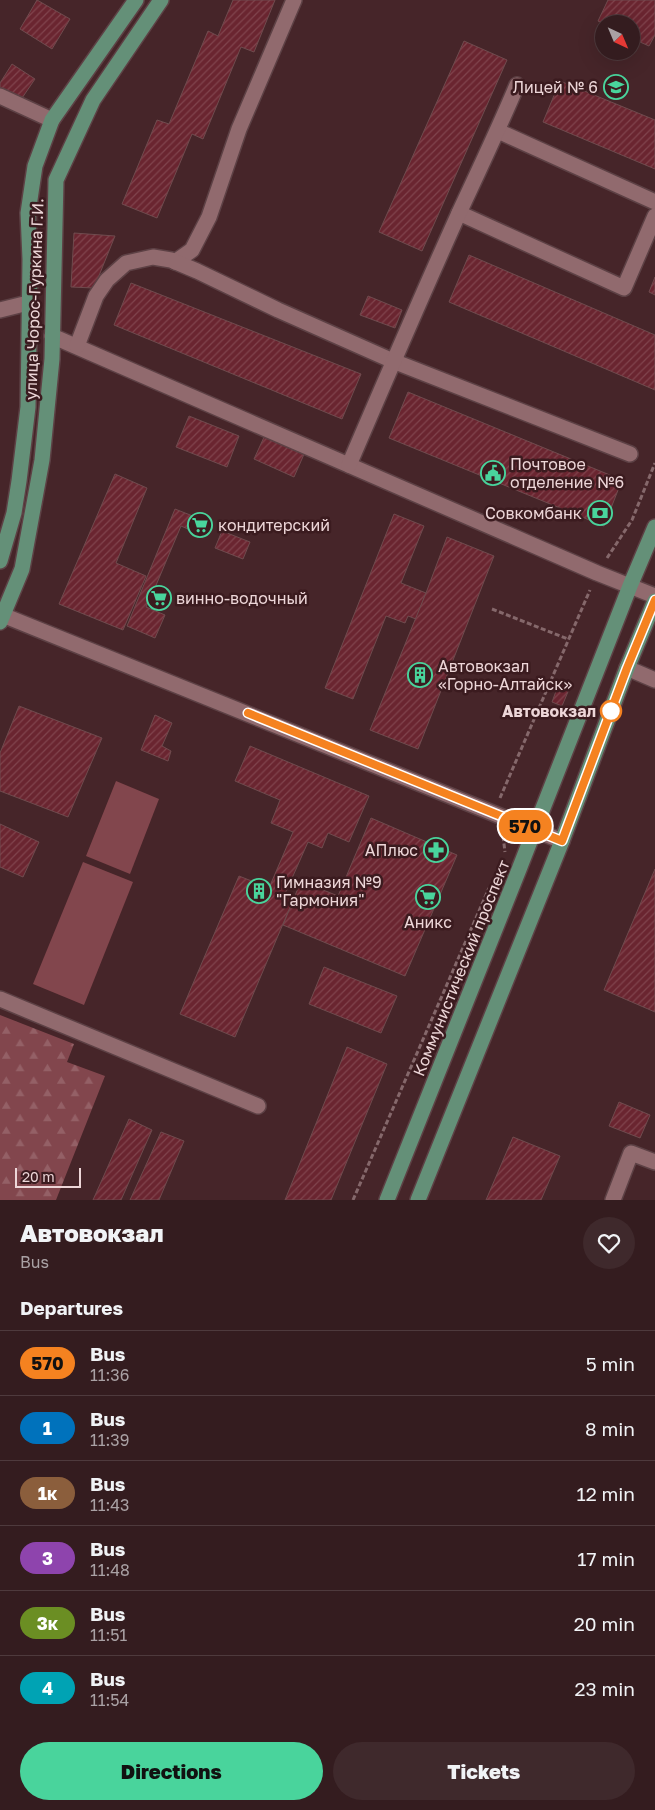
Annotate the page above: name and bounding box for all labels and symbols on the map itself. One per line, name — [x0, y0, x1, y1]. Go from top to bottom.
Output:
north arrow — [595, 15, 640, 60]
school or university icon: Лицей № 6 — [603, 74, 629, 100]
place label: Лицей № 6 — [513, 77, 598, 97]
street label: улица Чорос-Гуркина Г.И. — [20, 198, 48, 400]
place label: Почтовое отделение №6 — [510, 454, 624, 492]
public building icon: Почтовое отделение №6 — [480, 460, 506, 486]
bank icon: Совкомбанк — [587, 500, 613, 526]
place label: Совкомбанк — [485, 503, 582, 523]
supermarket icon: кондитерский — [187, 512, 213, 538]
place label: кондитерский — [218, 515, 330, 535]
supermarket icon: винно-водочный — [146, 585, 172, 611]
place label: винно-водочный — [176, 588, 308, 608]
place label: Автовокзал «Горно-Алтайск» — [438, 656, 573, 694]
building icon: Автовокзал «Горно-Алтайск» — [407, 662, 433, 688]
marker: Автовокзал — [600, 700, 622, 722]
place label: Автовокзал — [502, 701, 596, 721]
line badge: 570 — [496, 810, 554, 842]
pharmacy icon: АПлюс — [423, 837, 449, 863]
place label: АПлюс — [365, 840, 418, 860]
street label: Коммунистический проспект — [408, 857, 514, 1079]
place label: Гимназия №9 "Гармония" — [276, 872, 382, 910]
building icon: Гимназия №9 "Гармония" — [246, 878, 272, 904]
supermarket icon: Аникс — [415, 884, 441, 910]
place label: Аникс — [404, 912, 452, 932]
scale bar — [15, 1165, 81, 1188]

